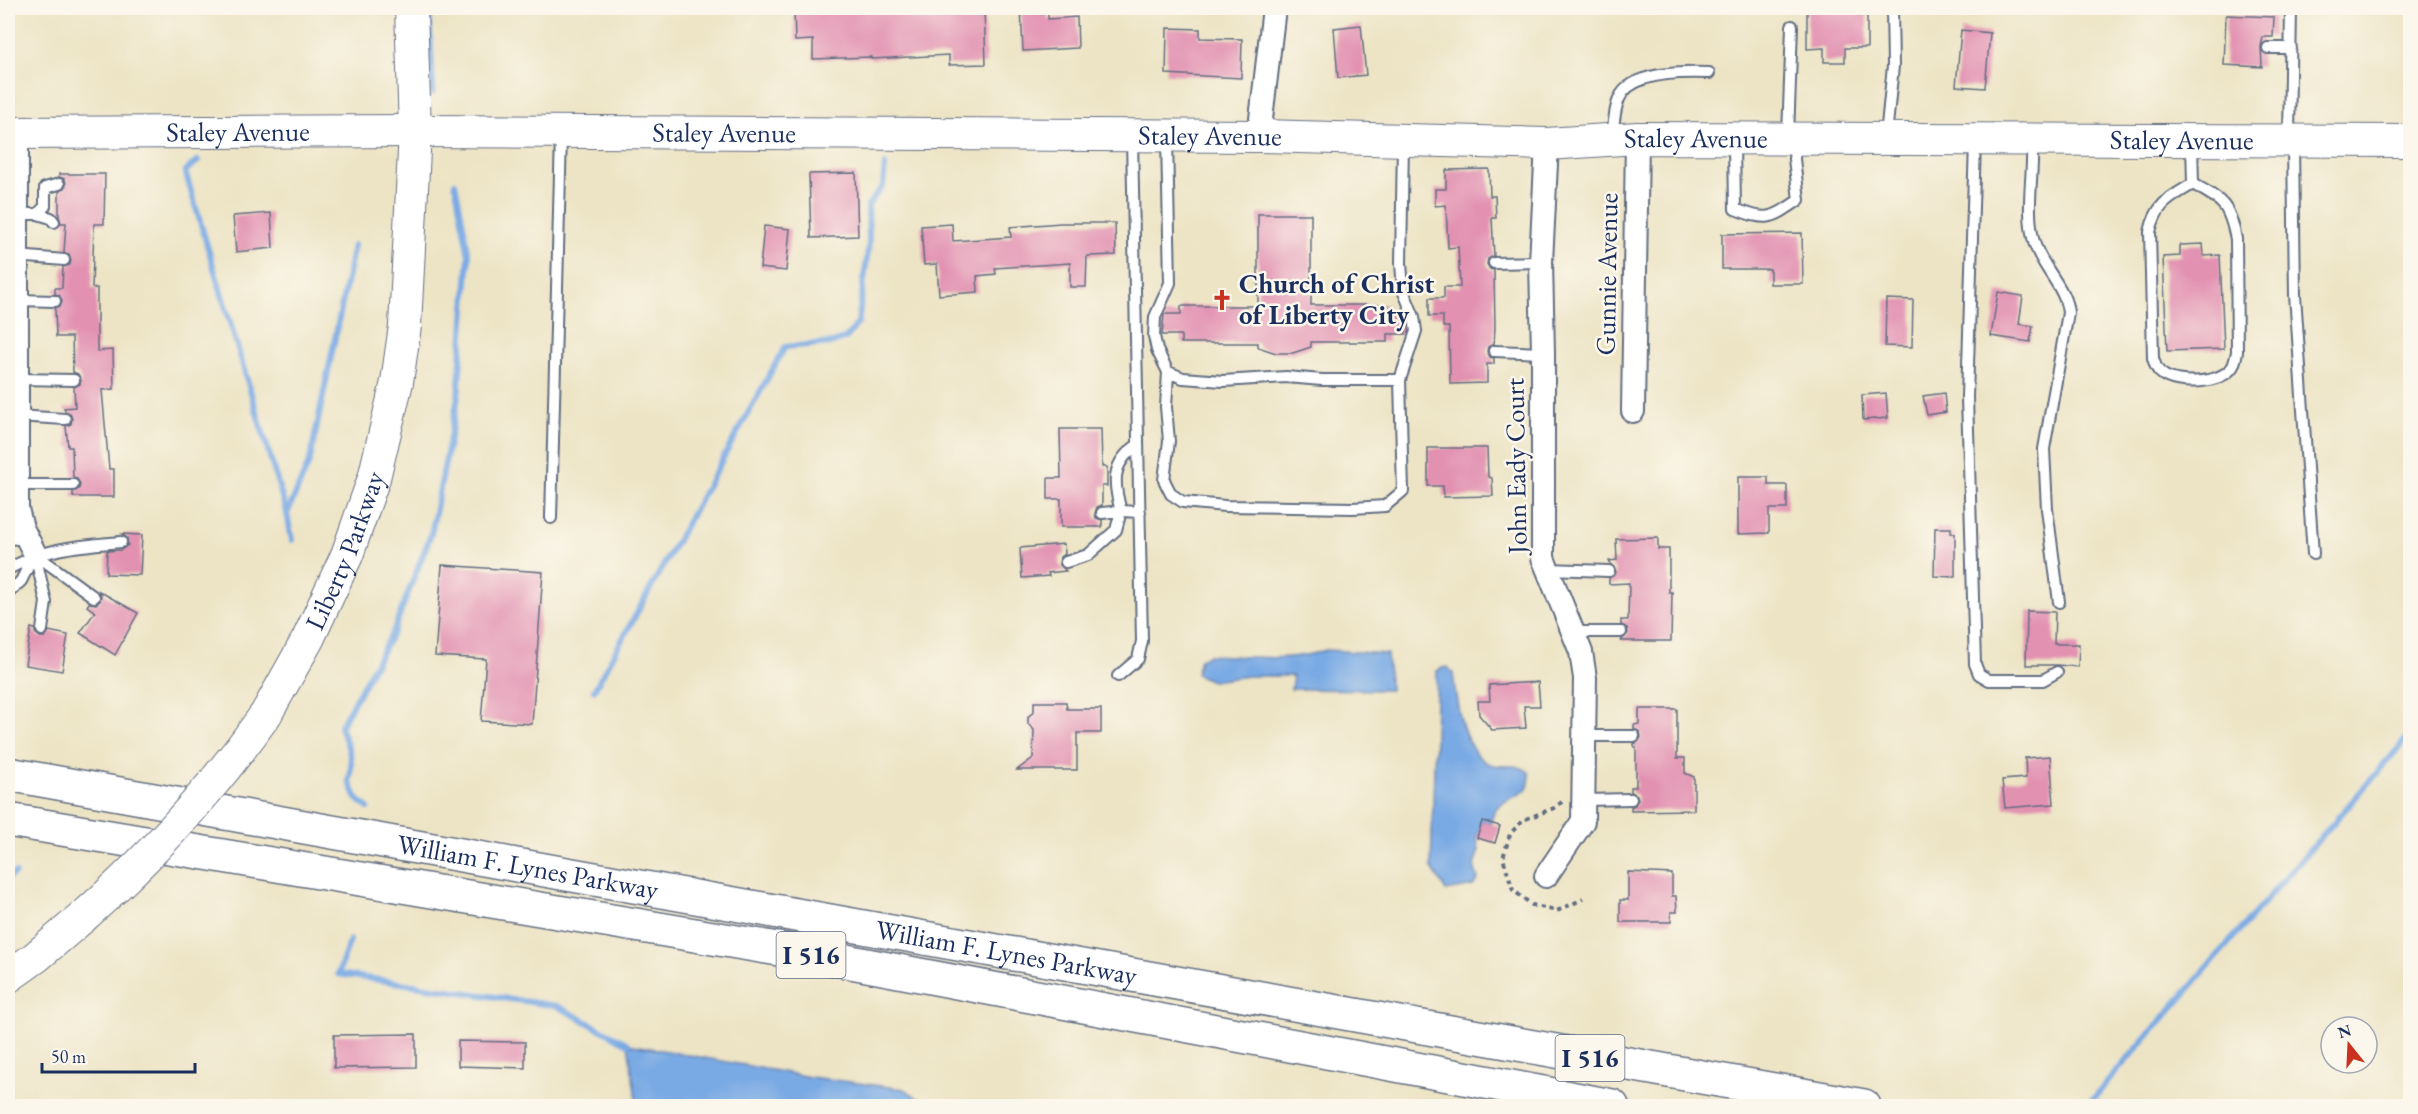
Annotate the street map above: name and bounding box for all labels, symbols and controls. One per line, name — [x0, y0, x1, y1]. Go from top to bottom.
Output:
street label: Staley Avenue — [166, 114, 310, 149]
street label: Staley Avenue — [652, 114, 796, 150]
street label: Staley Avenue — [1138, 117, 1282, 154]
street label: Staley Avenue — [1623, 120, 1768, 156]
street label: Staley Avenue — [2110, 122, 2254, 157]
street label: Gunnie Avenue — [1588, 192, 1625, 356]
place label: Church of Christ of Liberty City — [1239, 266, 1434, 332]
church icon: Church of Christ of Liberty City — [1210, 288, 1234, 312]
street label: John Eady Court — [1496, 377, 1535, 556]
street label: Liberty Parkway — [297, 466, 392, 635]
street label: William F. Lynes Parkway — [394, 826, 661, 907]
street label: William F. Lynes Parkway — [873, 912, 1140, 993]
road number: I 516 — [776, 932, 846, 978]
north arrow — [2319, 1015, 2379, 1075]
text: N — [2335, 1019, 2354, 1043]
road number: I 516 — [1556, 1035, 1624, 1081]
scale bar — [42, 1036, 195, 1074]
text: 50 m — [51, 1045, 86, 1068]

